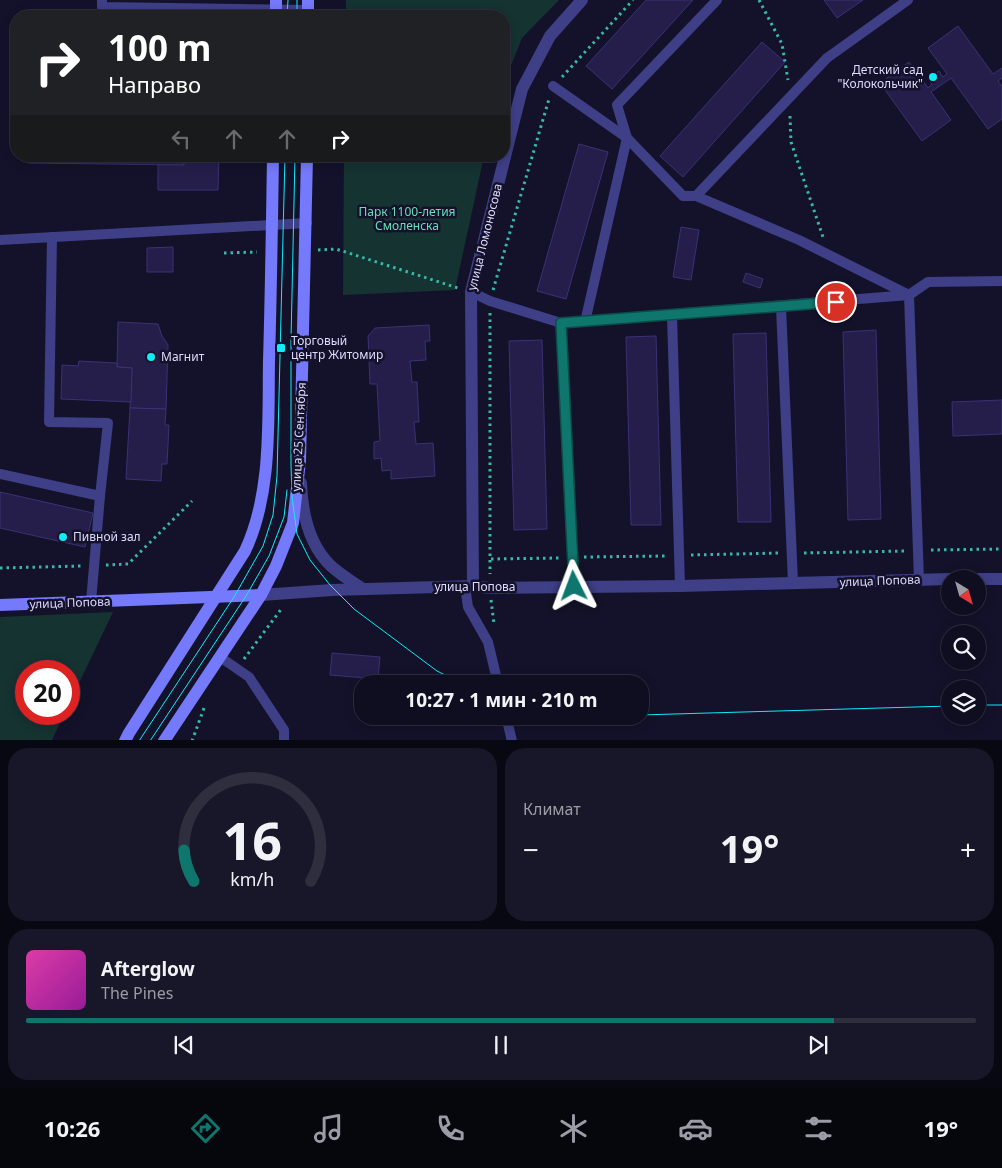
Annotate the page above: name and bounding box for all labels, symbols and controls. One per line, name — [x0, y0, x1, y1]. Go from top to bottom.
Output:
text: 100 m — [108, 24, 211, 71]
icon: right — [25, 30, 90, 95]
place label: Детский сад "Колокольчик" — [837, 61, 924, 92]
text: Направо — [108, 69, 201, 99]
marker: Детский сад "Колокольчик" — [927, 71, 939, 83]
icon: left — [167, 125, 195, 153]
icon: ahead — [220, 125, 248, 153]
icon: ahead — [273, 125, 301, 153]
icon: right — [326, 125, 354, 153]
street label: улица Ломоносова — [463, 182, 506, 292]
park label: Парк 1100-летия Смоленска — [358, 203, 456, 234]
pin — [815, 281, 857, 323]
icon: arrive — [822, 288, 850, 316]
place label: Торговый центр Житомир — [291, 332, 383, 363]
marker: Торговый центр Житомир — [275, 342, 287, 354]
place label: Магнит — [161, 348, 205, 365]
marker: Магнит — [145, 351, 157, 363]
street label: улица 25 Сентября — [287, 382, 310, 492]
place label: Пивной зал — [73, 528, 141, 545]
marker: Пивной зал — [57, 531, 69, 543]
position arrow — [547, 559, 599, 611]
north arrow — [941, 570, 986, 615]
map controls — [941, 570, 986, 725]
street label: улица Попова — [839, 571, 921, 590]
street label: улица Попова — [435, 578, 515, 595]
street label: улица Попова — [29, 593, 111, 612]
button: search — [941, 625, 986, 670]
speed limit sign: 20 — [15, 660, 80, 725]
button: layers — [941, 680, 986, 725]
text: 10:27 · 1 мин · 210 m — [405, 687, 598, 713]
text: Климат — [523, 798, 581, 820]
text: 16 — [223, 804, 282, 875]
text: 19° — [720, 822, 779, 874]
text: − — [523, 830, 539, 868]
text: + — [960, 830, 976, 868]
text: km/h — [231, 867, 274, 891]
text: Afterglow — [101, 956, 195, 982]
text: The Pines — [101, 982, 173, 1004]
icon: previous — [170, 1031, 198, 1059]
icon: pause — [487, 1031, 515, 1059]
icon: next — [804, 1031, 832, 1059]
icon: directions — [188, 1111, 223, 1146]
icon: music — [311, 1111, 346, 1146]
icon: phone — [433, 1111, 468, 1146]
icon: climate — [556, 1111, 591, 1146]
icon: car — [678, 1111, 713, 1146]
icon: filters — [801, 1111, 836, 1146]
text: 10:26 — [44, 1113, 100, 1143]
text: 19° — [924, 1113, 958, 1143]

